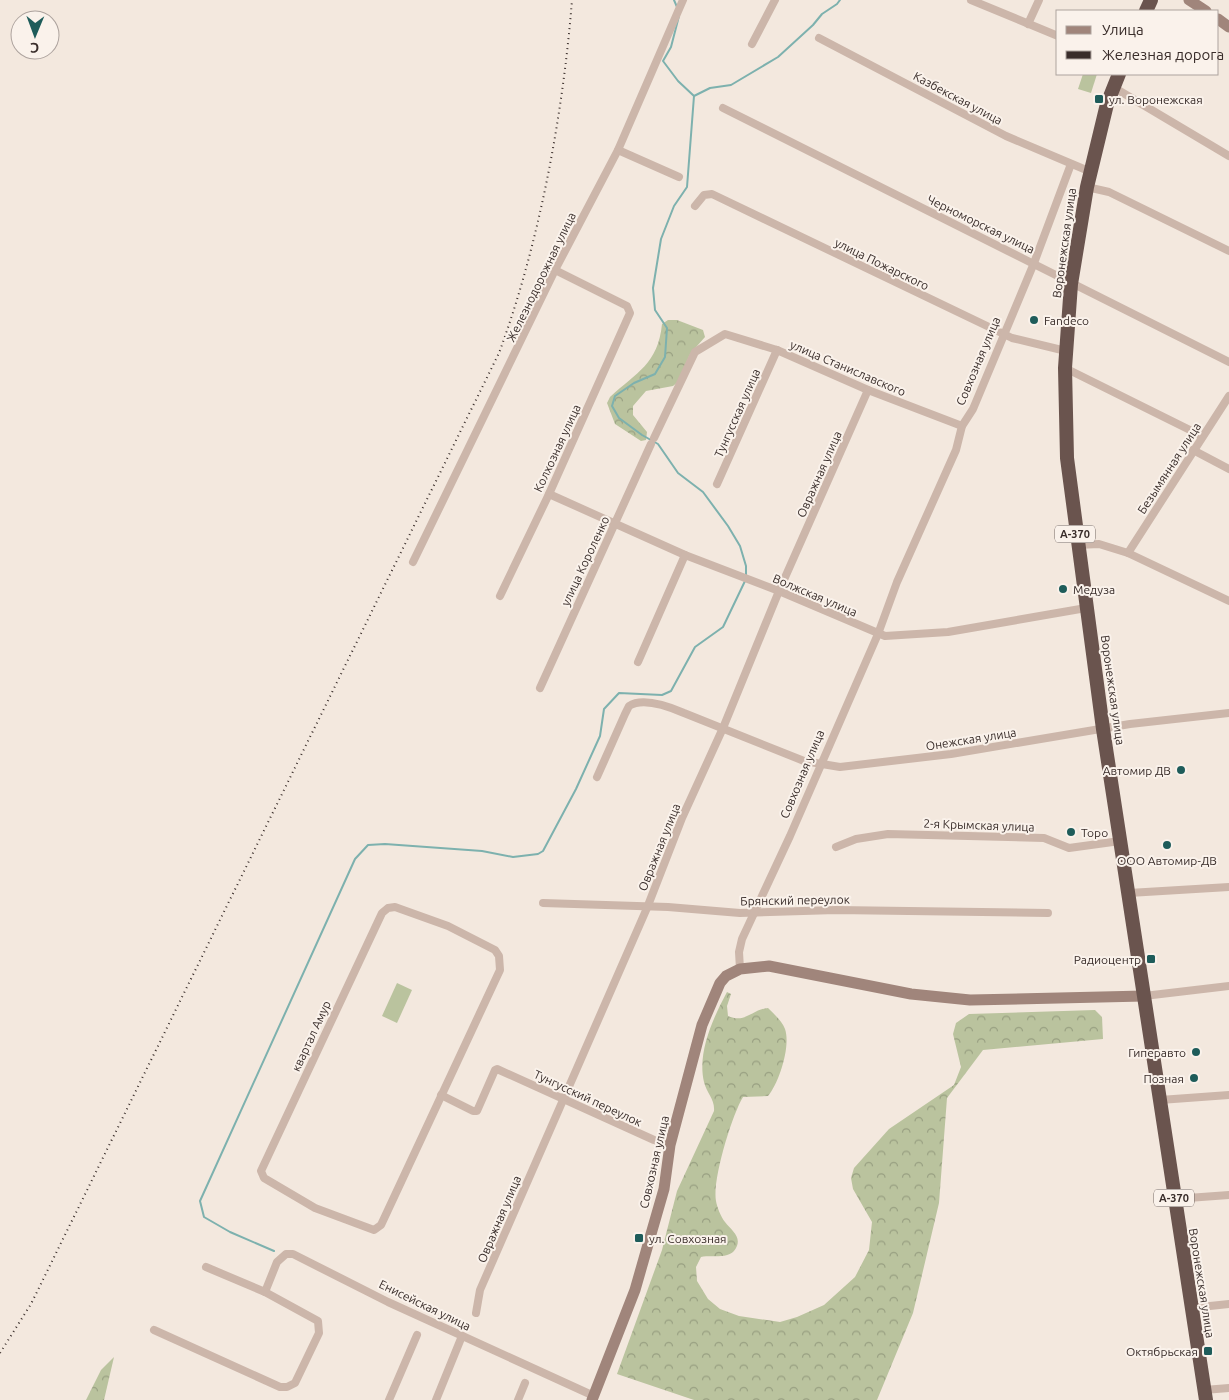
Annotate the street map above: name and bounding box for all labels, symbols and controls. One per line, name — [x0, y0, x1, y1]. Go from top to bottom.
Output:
north arrow — [10, 10, 60, 60]
legend — [1056, 10, 1219, 75]
text: Улица — [1102, 21, 1144, 38]
text: С — [30, 40, 39, 56]
text: Железная дорога — [1102, 46, 1224, 63]
street label: Казбекская улица — [911, 69, 1005, 127]
marker: ул. Воронежская — [1093, 93, 1105, 105]
place label: ул. Воронежская — [1109, 93, 1203, 106]
street label: Воронежская улица — [1050, 187, 1078, 299]
street label: Черноморская улица — [925, 192, 1037, 256]
street label: Железнодорожная улица — [504, 210, 578, 344]
street label: улица Пожарского — [833, 236, 931, 292]
marker: Fandeco — [1028, 314, 1040, 326]
place label: Fandeco — [1044, 314, 1089, 327]
street label: Совхозная улица — [953, 315, 1003, 407]
street label: улица Станиславского — [788, 338, 908, 398]
street label: Тунгусская улица — [712, 367, 762, 459]
street label: Колхозная улица — [531, 402, 583, 494]
street label: Безымянная улица — [1135, 420, 1203, 516]
street label: Овражная улица — [794, 429, 844, 519]
street label: улица Короленко — [559, 514, 611, 608]
road number: А-370 — [1055, 526, 1095, 542]
street label: Волжская улица — [771, 571, 859, 619]
marker: Медуза — [1057, 583, 1069, 595]
place label: Медуза — [1073, 583, 1115, 596]
street label: Воронежская улица — [1099, 634, 1127, 746]
street label: Онежская улица — [925, 725, 1017, 753]
street label: Совхозная улица — [777, 728, 827, 820]
place label: Автомир ДВ — [1103, 764, 1171, 777]
marker: Автомир ДВ — [1175, 764, 1187, 776]
street label: Овражная улица — [636, 801, 682, 893]
street label: 2-я Крымская улица — [923, 817, 1035, 833]
marker: Торо — [1065, 826, 1077, 838]
place label: Торо — [1081, 826, 1108, 839]
marker: ООО Автомир-ДВ — [1161, 839, 1173, 851]
place label: ООО Автомир-ДВ — [1117, 854, 1217, 867]
street label: Брянский переулок — [740, 893, 850, 907]
place label: Радиоцентр — [1074, 953, 1141, 966]
marker: Радиоцентр — [1145, 953, 1157, 965]
street label: квартал Амур — [289, 999, 333, 1073]
place label: Гиперавто — [1128, 1046, 1186, 1059]
marker: Гиперавто — [1190, 1046, 1202, 1058]
street label: Тунгусский переулок — [532, 1067, 644, 1129]
place label: Позная — [1143, 1072, 1184, 1085]
marker: Позная — [1188, 1072, 1200, 1084]
street label: Совхозная улица — [637, 1114, 671, 1210]
street label: Овражная улица — [475, 1174, 523, 1264]
road number: А-370 — [1154, 1190, 1194, 1206]
street label: Воронежская улица — [1187, 1227, 1217, 1339]
marker: ул. Совхозная — [633, 1232, 645, 1244]
place label: ул. Совхозная — [649, 1232, 727, 1245]
street label: Енисейская улица — [377, 1277, 473, 1333]
place label: Октябрьская — [1126, 1345, 1198, 1358]
marker: Октябрьская — [1202, 1345, 1214, 1357]

